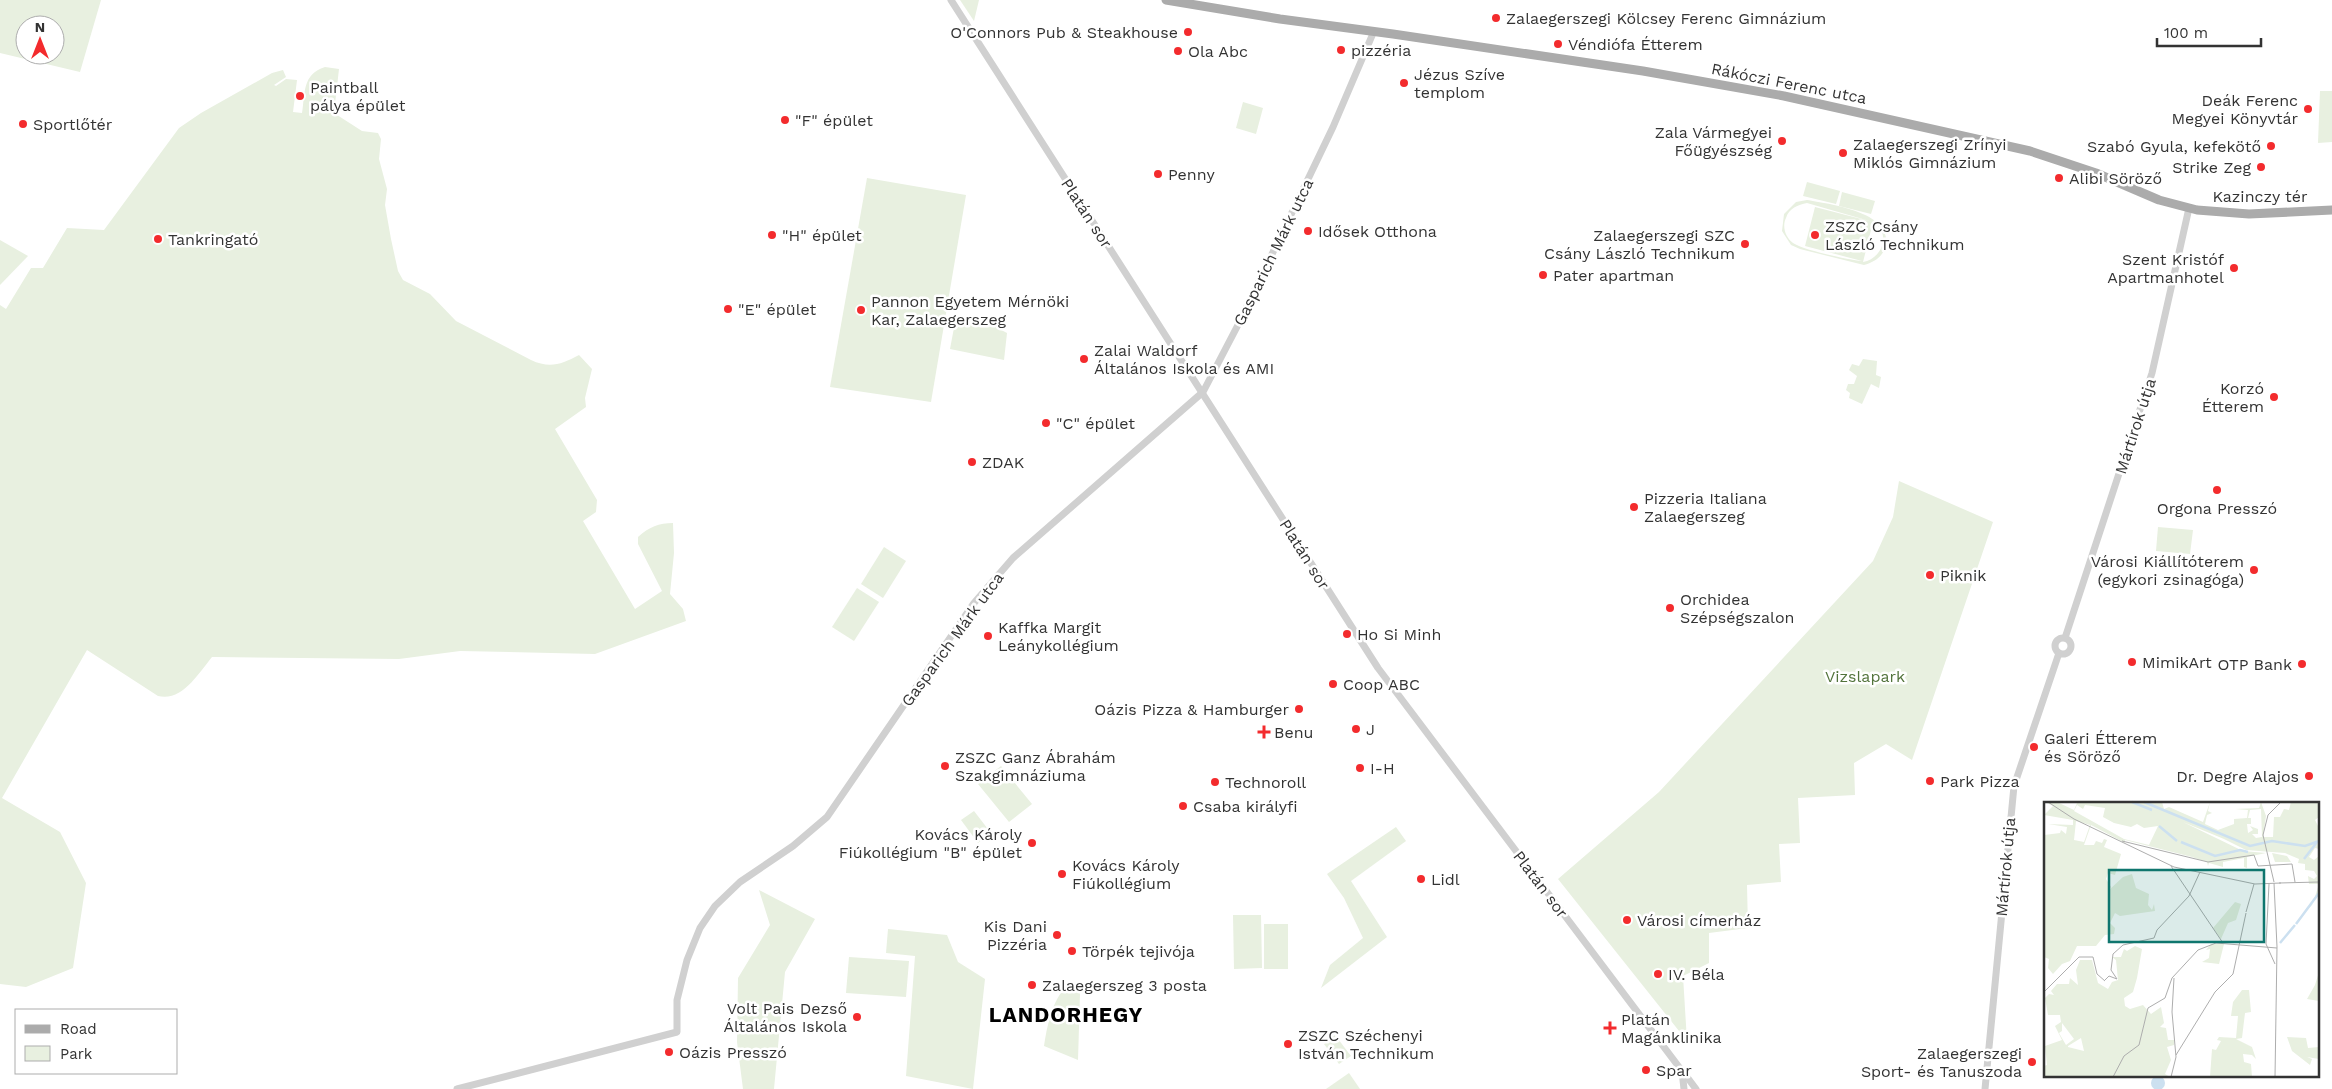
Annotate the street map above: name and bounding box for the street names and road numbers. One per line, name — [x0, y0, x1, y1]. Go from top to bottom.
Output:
street label: Rákóczi Ferenc utca — [1710, 59, 1868, 108]
street label: Platán sor — [1057, 175, 1116, 252]
street label: Gasparich Márk utca — [1230, 176, 1317, 329]
street label: Kazinczy tér — [2213, 187, 2308, 206]
street label: Mártírok útja — [2111, 376, 2160, 476]
street label: Platán sor — [1276, 516, 1334, 593]
street label: Gasparich Márk utca — [897, 569, 1007, 710]
street label: Mártírok útja — [1992, 817, 2019, 917]
street label: Platán sor — [1509, 847, 1572, 922]

